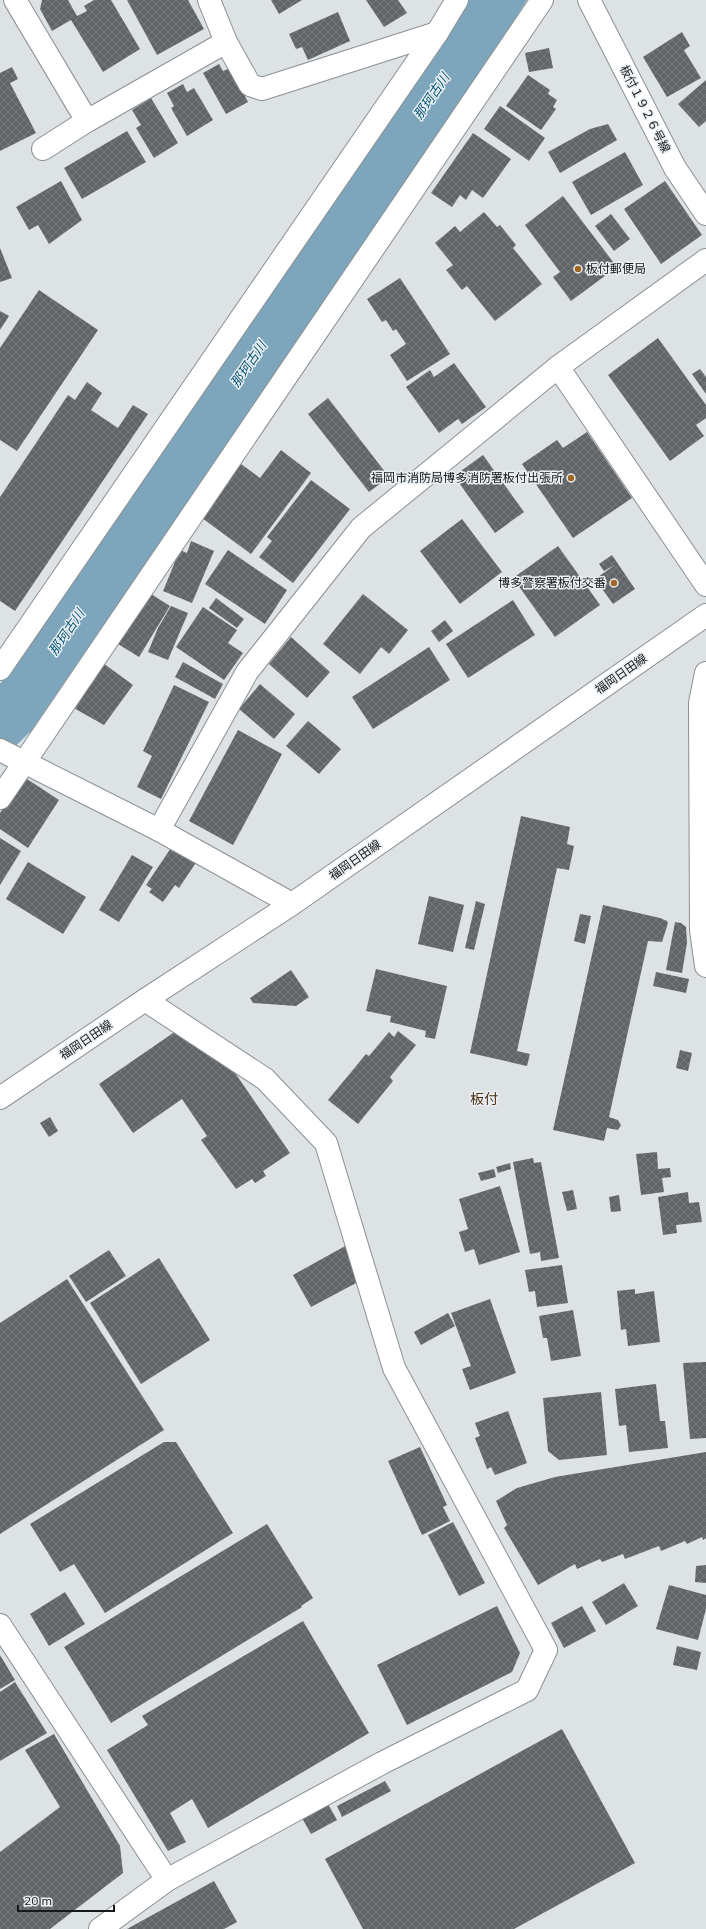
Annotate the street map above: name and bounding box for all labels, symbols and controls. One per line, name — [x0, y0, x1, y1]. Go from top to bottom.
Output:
street label: 板付１９２６号線 — [617, 63, 674, 155]
water label: 那珂古川 — [410, 68, 453, 122]
place label: 板付郵便局 — [586, 261, 646, 276]
marker: 板付郵便局 — [573, 264, 583, 274]
water label: 那珂古川 — [227, 336, 270, 390]
place label: 福岡市消防局博多消防署板付出張所 — [371, 470, 563, 485]
marker: 福岡市消防局博多消防署板付出張所 — [566, 473, 576, 483]
place label: 博多警察署板付交番 — [498, 575, 606, 590]
marker: 博多警察署板付交番 — [609, 578, 619, 588]
water label: 那珂古川 — [45, 604, 88, 658]
street label: 福岡日田線 — [592, 650, 650, 697]
street label: 福岡日田線 — [326, 836, 384, 883]
street label: 福岡日田線 — [57, 1017, 115, 1063]
district label: 板付 — [470, 1090, 498, 1108]
scale bar — [18, 1887, 114, 1913]
text: 20 m — [24, 1893, 52, 1908]

